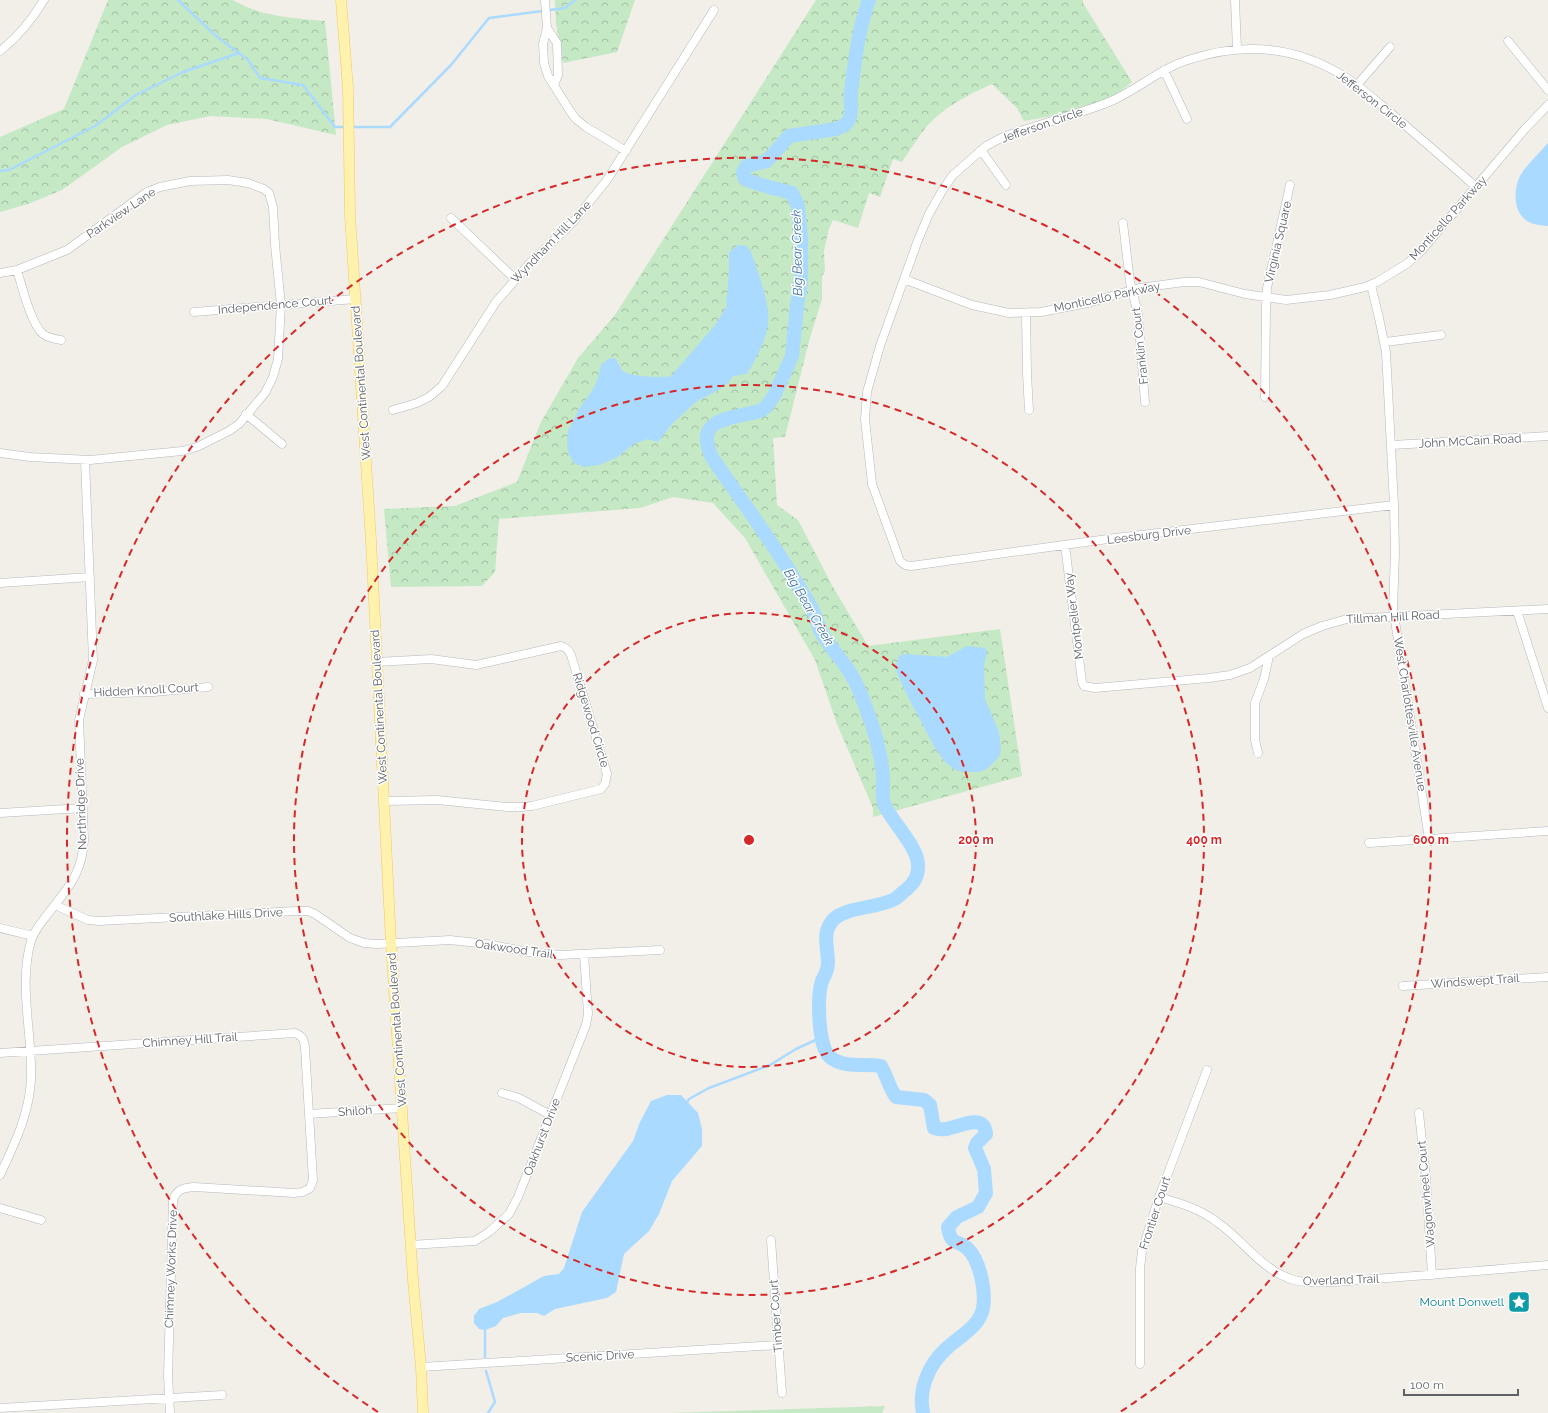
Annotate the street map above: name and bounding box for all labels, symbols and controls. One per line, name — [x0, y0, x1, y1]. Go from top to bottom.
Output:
street label: Jefferson Circle — [1334, 68, 1410, 132]
street label: Jefferson Circle — [999, 104, 1085, 146]
street label: Monticello Parkway — [1407, 173, 1490, 263]
street label: Parkview Lane — [84, 185, 158, 241]
street label: Wyndham Hill Lane — [508, 198, 594, 286]
street label: Virginia Square — [1262, 200, 1294, 284]
water label: Big Bear Creek — [789, 210, 805, 296]
street label: Monticello Parkway — [1053, 279, 1162, 315]
street label: Independence Court — [217, 293, 333, 317]
street label: West Continental Boulevard — [349, 305, 373, 461]
street label: Franklin Court — [1129, 307, 1151, 385]
street label: John McCain Road — [1418, 431, 1522, 451]
street label: Leesburg Drive — [1106, 523, 1192, 547]
water label: Big Bear Creek — [781, 566, 837, 648]
street label: Montpelier Way — [1062, 571, 1086, 660]
street label: Tillman Hill Road — [1346, 608, 1440, 626]
street label: West Continental Boulevard — [368, 629, 390, 785]
street label: West Charlottesville Avenue — [1391, 636, 1429, 792]
street label: Ridgewood Circle — [570, 671, 612, 769]
street label: Hidden Knoll Court — [93, 680, 199, 700]
street label: Northridge Drive — [72, 758, 90, 850]
centre of rings — [742, 833, 756, 847]
text: 200 m — [958, 833, 994, 847]
text: 400 m — [1186, 833, 1222, 847]
text: 600 m — [1413, 833, 1449, 847]
street label: Southlake Hills Drive — [169, 905, 283, 925]
street label: Oakwood Trail — [474, 937, 555, 962]
street label: West Continental Boulevard — [385, 952, 409, 1108]
street label: Windswept Trail — [1430, 971, 1521, 991]
street label: Chimney Hill Trail — [142, 1030, 239, 1050]
street label: Oakhurst Drive — [521, 1096, 563, 1178]
street label: Shiloh — [337, 1103, 373, 1119]
street label: Wagonwheel Court — [1414, 1140, 1438, 1248]
street label: Frontier Court — [1137, 1175, 1173, 1251]
street label: Chimney Works Drive — [162, 1210, 180, 1328]
street label: Overland Trail — [1303, 1272, 1380, 1288]
street label: Timber Court — [766, 1279, 786, 1353]
place icon: Mount Donwell — [1506, 1289, 1532, 1315]
place label: Mount Donwell — [1420, 1295, 1505, 1309]
street label: Scenic Drive — [565, 1347, 635, 1365]
scale bar — [1404, 1371, 1518, 1397]
text: 100 m — [1410, 1378, 1444, 1392]

